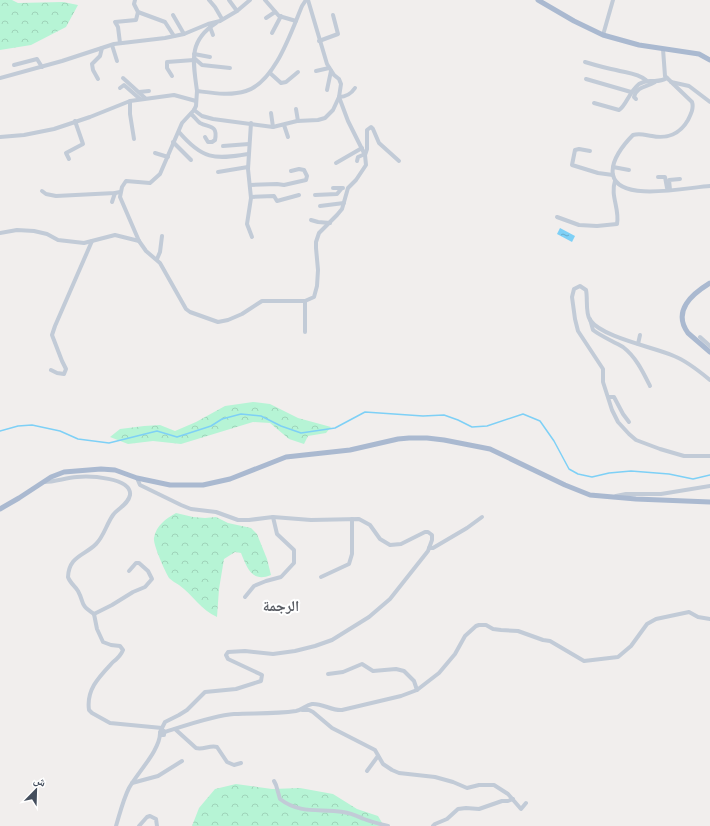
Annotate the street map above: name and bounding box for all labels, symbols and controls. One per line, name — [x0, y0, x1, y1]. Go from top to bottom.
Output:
district label: الرجمة — [263, 596, 299, 615]
north arrow — [16, 770, 56, 810]
text: ش — [31, 772, 48, 791]

